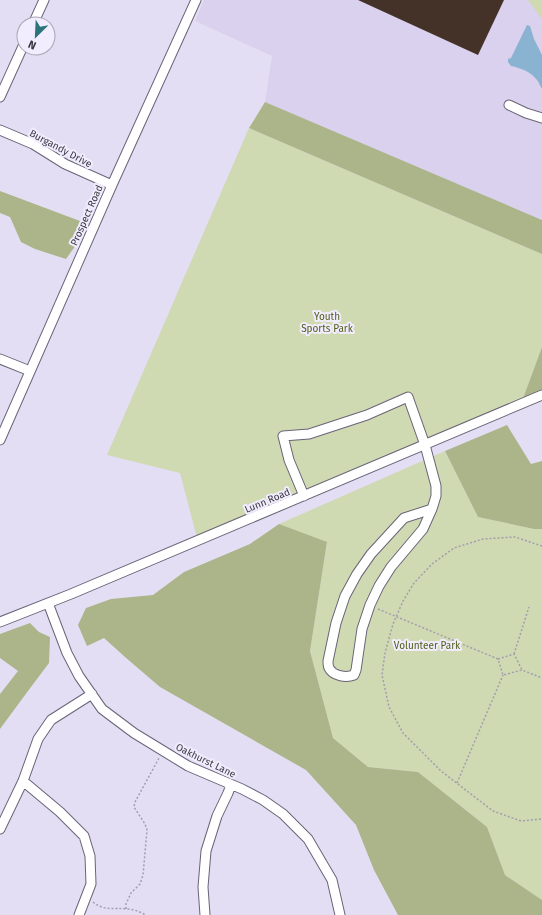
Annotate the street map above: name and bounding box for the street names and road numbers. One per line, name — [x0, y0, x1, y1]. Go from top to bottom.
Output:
street label: Burgandy Drive — [27, 127, 94, 170]
street label: Prospect Road — [68, 183, 106, 248]
street label: Lunn Road — [243, 486, 292, 516]
street label: Oakhurst Lane — [174, 741, 238, 781]

